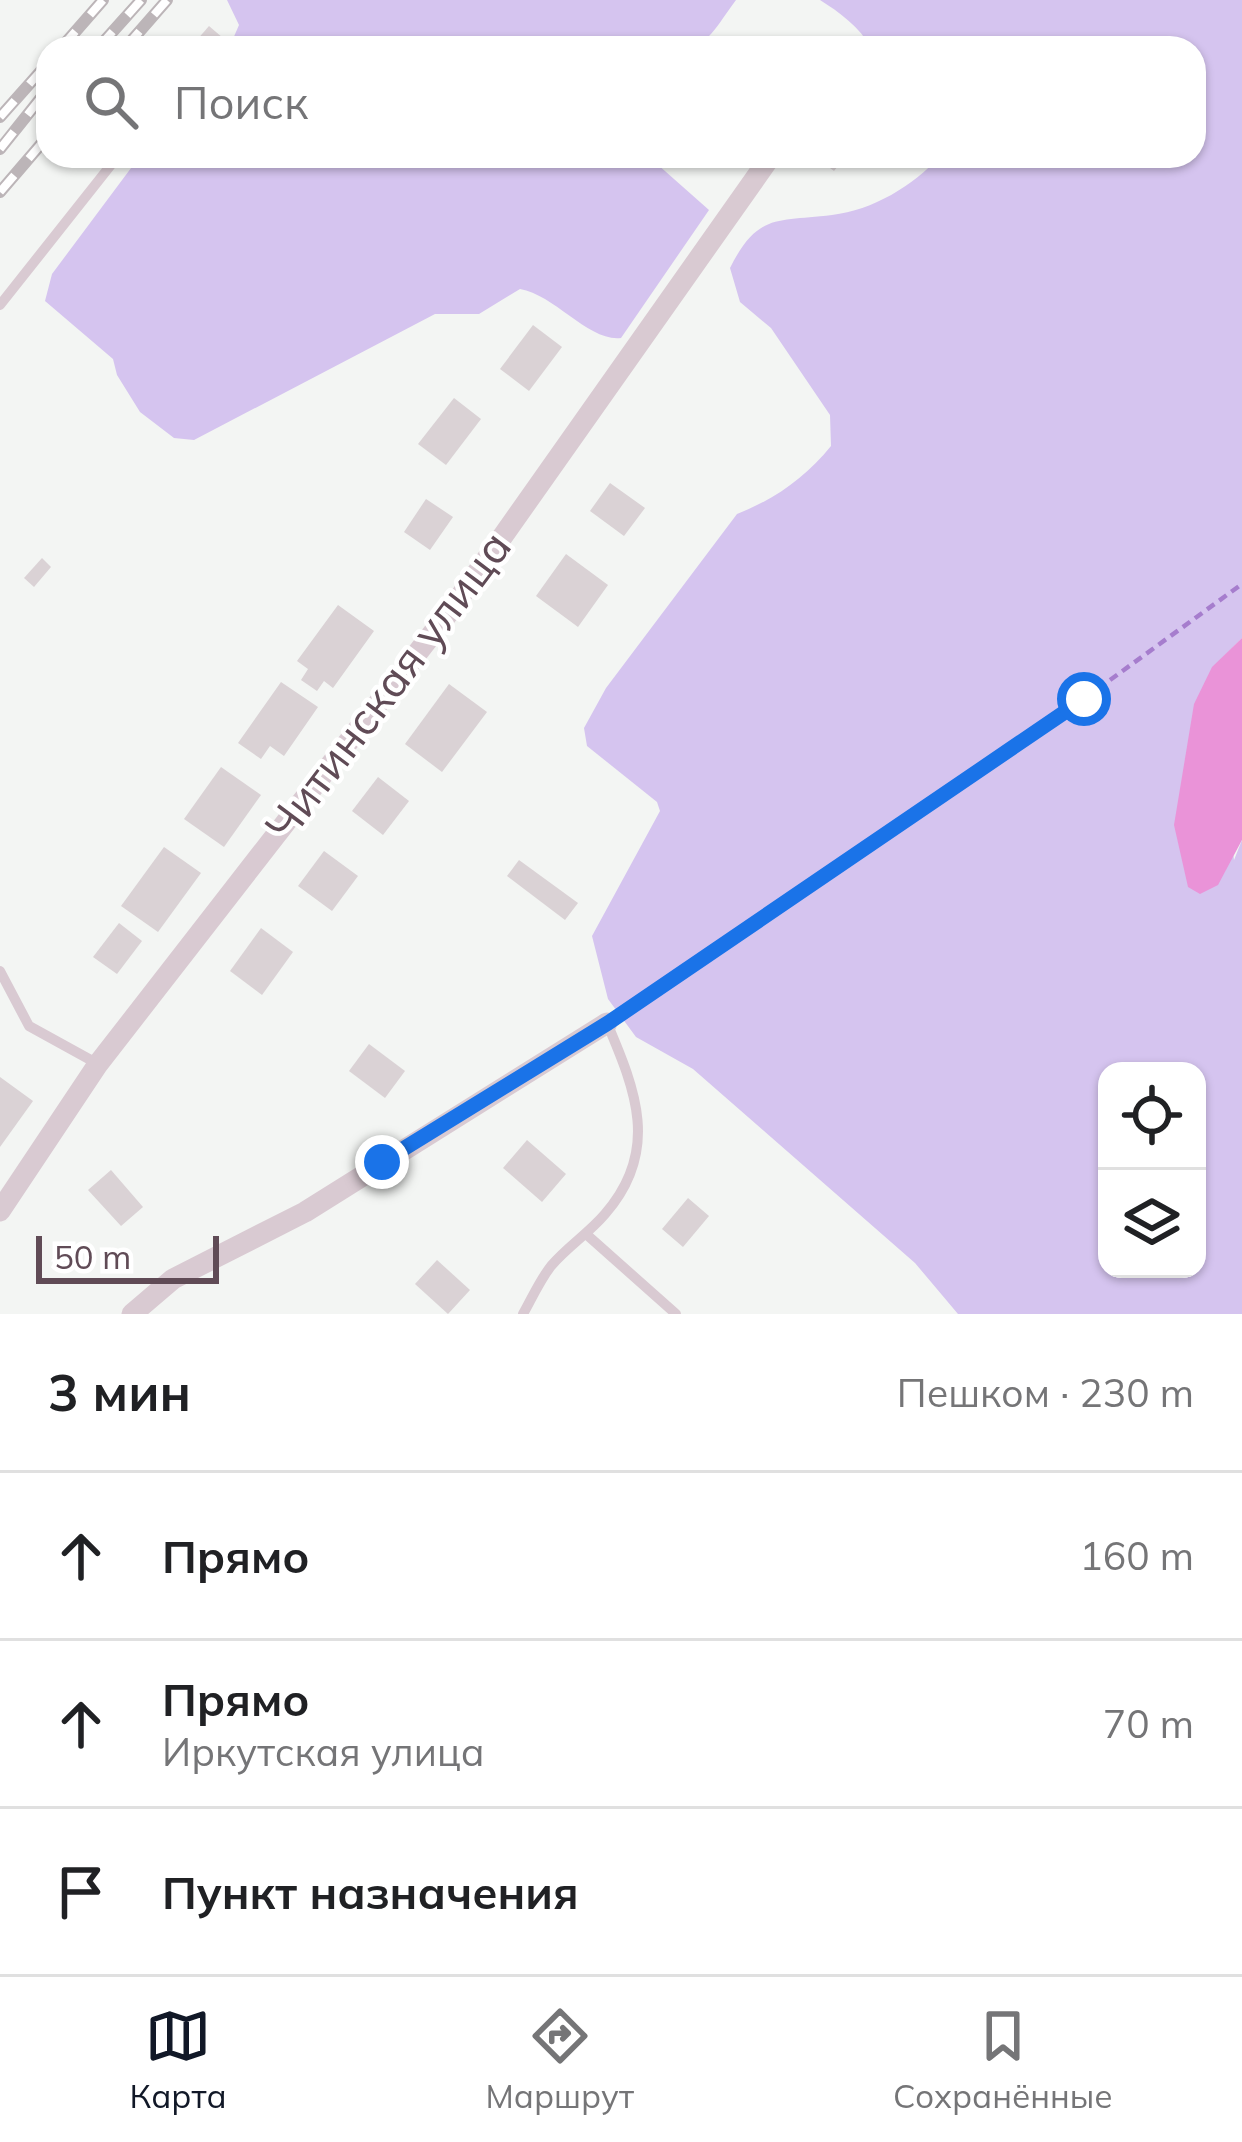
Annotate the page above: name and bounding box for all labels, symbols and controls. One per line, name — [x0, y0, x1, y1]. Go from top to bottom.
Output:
search box — [36, 36, 1206, 168]
icon: search — [78, 69, 144, 135]
text: Поиск — [174, 74, 308, 130]
street label: Читинская улица — [252, 519, 522, 852]
route start — [1057, 672, 1111, 726]
map controls — [1098, 1062, 1206, 1278]
button: locate — [1098, 1062, 1206, 1170]
route end — [355, 1135, 409, 1189]
button: layers — [1098, 1170, 1206, 1278]
scale bar — [36, 1230, 219, 1283]
text: 50 m — [54, 1236, 131, 1277]
text: 3 мин — [48, 1360, 191, 1424]
text: Пешком · 230 m — [897, 1368, 1194, 1417]
icon: ahead — [48, 1523, 114, 1589]
text: Прямо — [162, 1528, 310, 1584]
text: 160 m — [1079, 1531, 1194, 1580]
text: Прямо — [162, 1671, 310, 1727]
icon: ahead — [48, 1691, 114, 1757]
text: 70 m — [1103, 1699, 1194, 1748]
text: Иркутская улица — [162, 1727, 485, 1776]
icon: arrive — [48, 1859, 114, 1925]
text: Пункт назначения — [162, 1864, 579, 1920]
tab: Карта — [129, 2003, 227, 2116]
tab: Маршрут — [486, 2003, 634, 2116]
tab: Сохранённые — [893, 2003, 1113, 2116]

